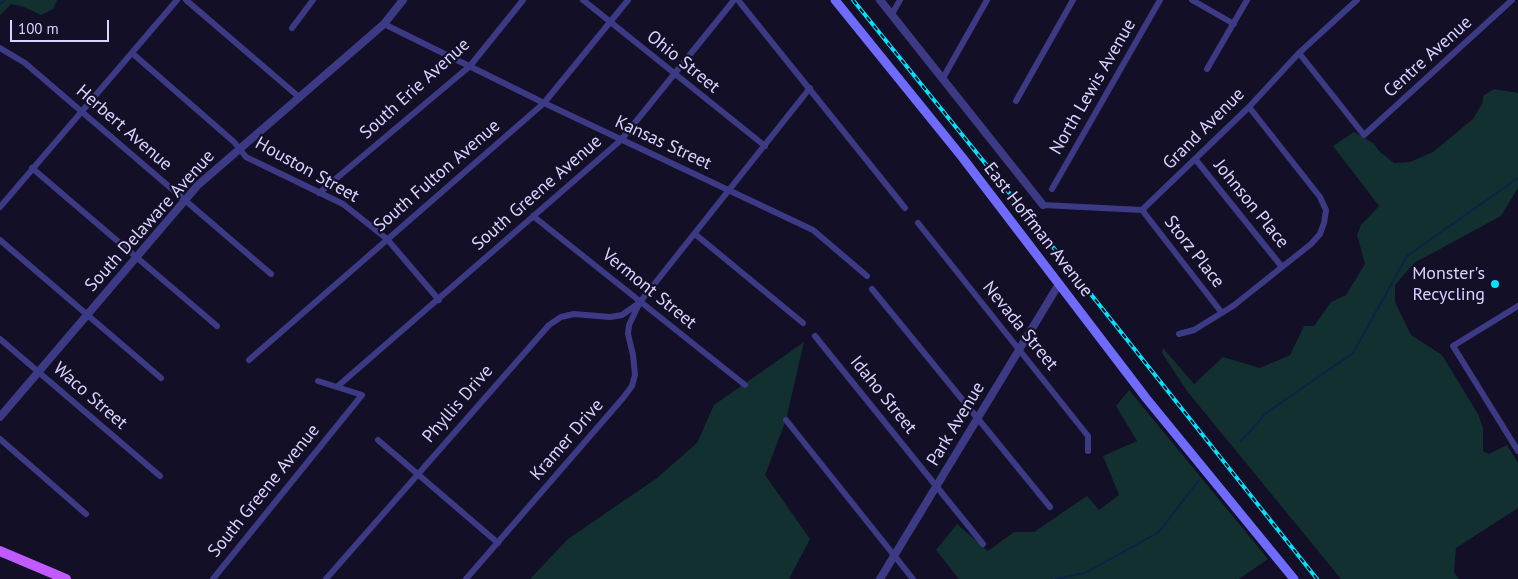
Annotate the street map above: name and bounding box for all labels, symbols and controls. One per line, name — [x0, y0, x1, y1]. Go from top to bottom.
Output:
scale bar — [12, 10, 111, 42]
street label: Centre Avenue — [1380, 12, 1476, 102]
street label: North Lewis Avenue — [1045, 15, 1141, 159]
text: 100 m — [18, 19, 59, 38]
street label: Ohio Street — [642, 26, 724, 98]
street label: South Erie Avenue — [356, 34, 474, 144]
street label: Herbert Avenue — [72, 80, 176, 176]
street label: Grand Avenue — [1159, 84, 1249, 174]
street label: Kansas Street — [611, 111, 715, 175]
street label: South Fulton Avenue — [369, 115, 505, 237]
street label: South Greene Avenue — [468, 131, 606, 255]
street label: Houston Street — [251, 133, 363, 207]
street label: South Delaware Avenue — [81, 146, 219, 296]
street label: Johnson Place — [1209, 155, 1293, 253]
street label: East Hoffman Avenue — [979, 159, 1097, 301]
street label: Storz Place — [1159, 212, 1229, 292]
street label: Vermont Street — [597, 244, 701, 334]
place label: Monster's Recycling — [1412, 263, 1485, 306]
street label: Nevada Street — [978, 277, 1062, 375]
marker: Monster's Recycling — [1489, 278, 1501, 290]
street label: Idaho Street — [845, 352, 921, 438]
street label: Waco Street — [48, 358, 132, 434]
street label: Phyllis Drive — [418, 361, 498, 447]
street label: Park Avenue — [923, 378, 989, 470]
street label: Kramer Drive — [526, 395, 608, 485]
street label: South Greene Avenue — [204, 420, 324, 562]

